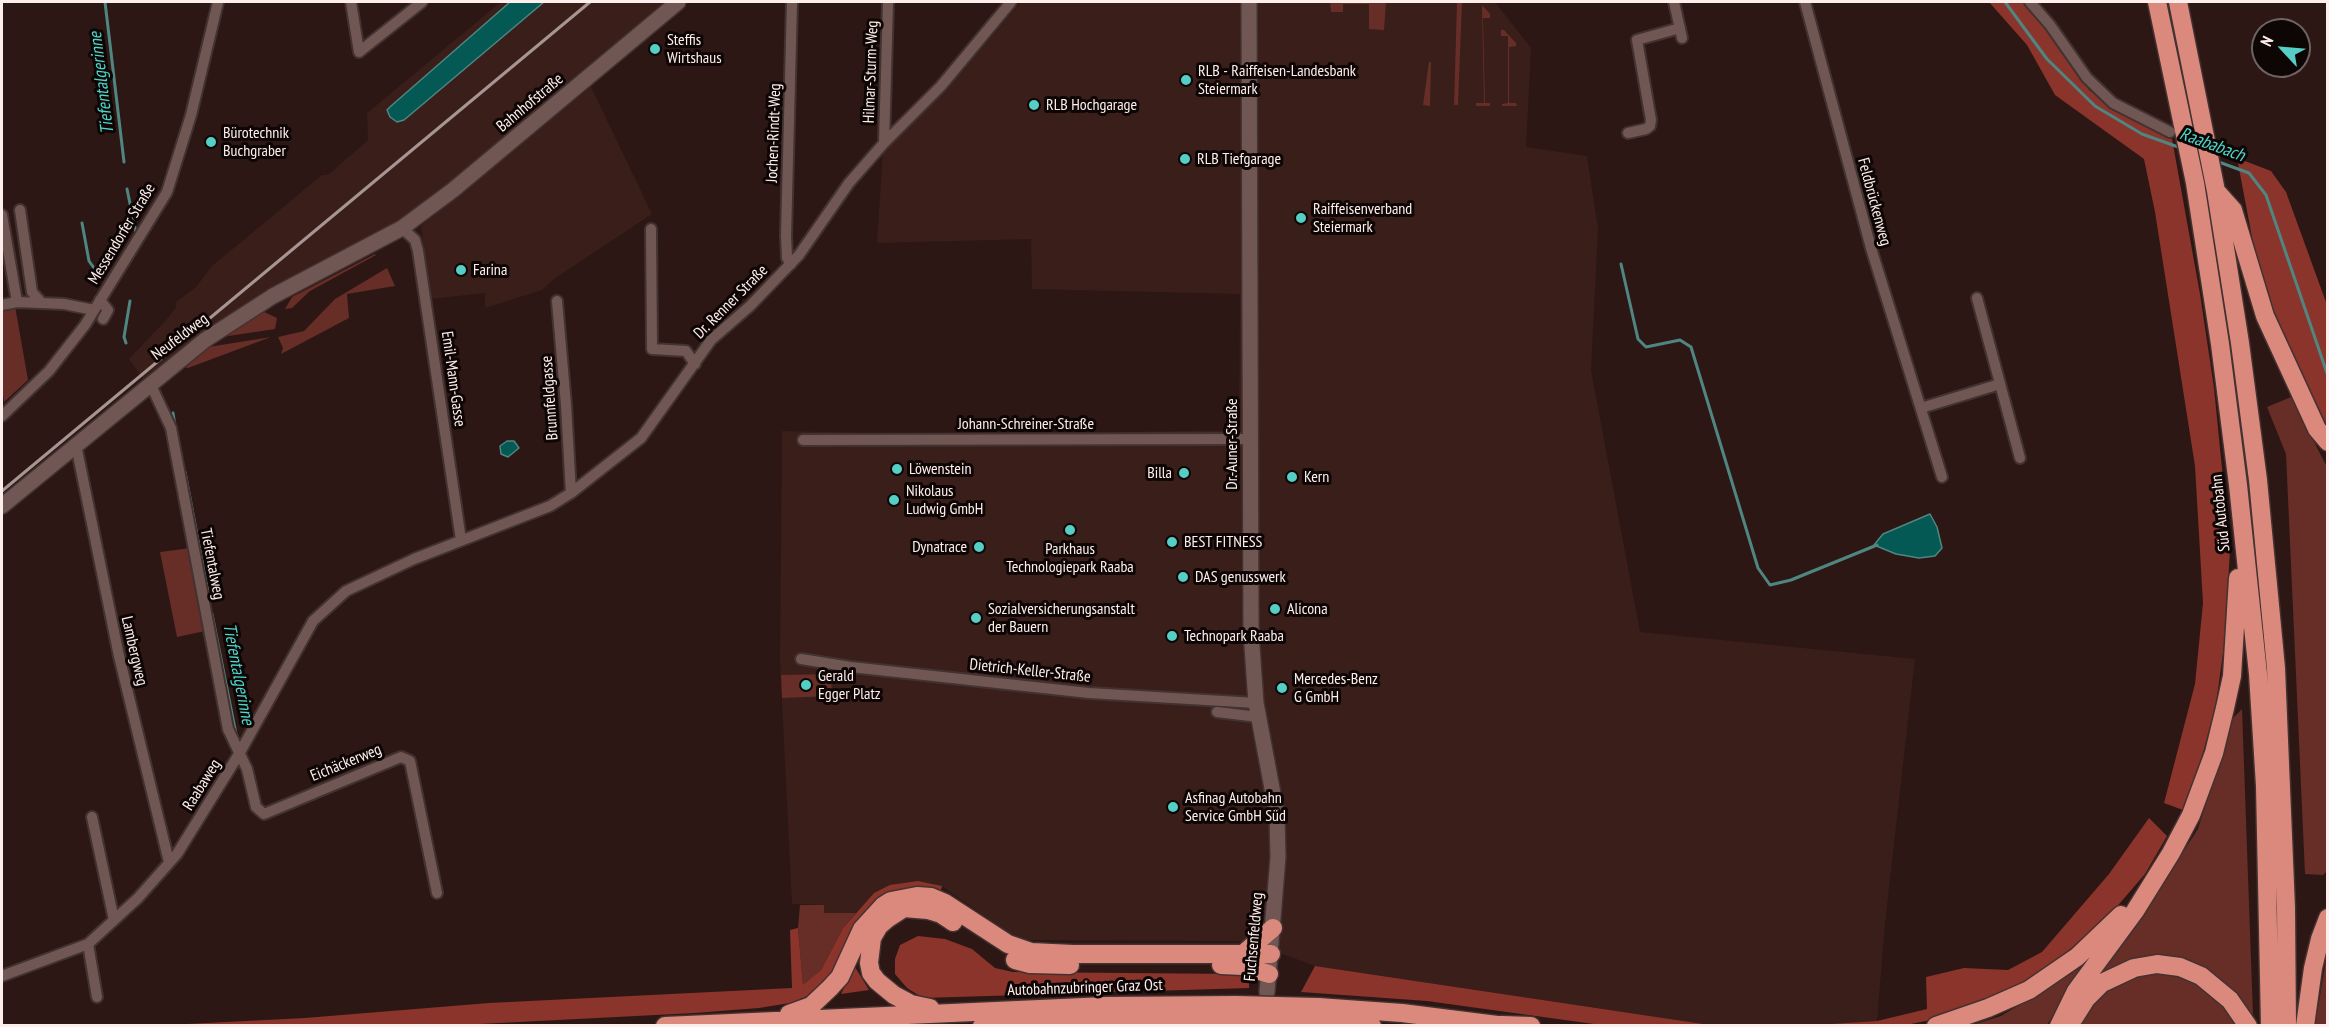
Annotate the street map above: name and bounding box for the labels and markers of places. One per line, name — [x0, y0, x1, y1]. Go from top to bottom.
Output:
place label: Steffis Wirtshaus — [667, 30, 722, 68]
marker: Steffis Wirtshaus — [648, 42, 662, 56]
place label: RLB - Raiffeisen-Landesbank Steiermark — [1198, 61, 1356, 99]
marker: RLB - Raiffeisen-Landesbank Steiermark — [1179, 73, 1193, 87]
place label: RLB Hochgarage — [1046, 95, 1137, 115]
marker: RLB Hochgarage — [1027, 98, 1041, 112]
place label: Bürotechnik Buchgraber — [223, 123, 289, 161]
marker: Bürotechnik Buchgraber — [204, 135, 218, 149]
place label: RLB Tiefgarage — [1197, 149, 1281, 169]
marker: RLB Tiefgarage — [1178, 152, 1192, 166]
place label: Raiffeisenverband Steiermark — [1313, 199, 1412, 237]
marker: Raiffeisenverband Steiermark — [1294, 211, 1308, 225]
place label: Farina — [473, 260, 507, 280]
marker: Farina — [454, 263, 468, 277]
place label: Löwenstein — [909, 459, 971, 479]
marker: Löwenstein — [890, 462, 904, 476]
place label: Billa — [1147, 463, 1172, 483]
marker: Billa — [1177, 466, 1191, 480]
place label: Kern — [1304, 467, 1329, 487]
marker: Kern — [1285, 470, 1299, 484]
place label: Nikolaus Ludwig GmbH — [906, 481, 983, 519]
marker: Nikolaus Ludwig GmbH — [887, 493, 901, 507]
marker: Parkhaus Technologiepark Raaba — [1063, 523, 1077, 537]
place label: BEST FITNESS — [1184, 532, 1262, 552]
marker: BEST FITNESS — [1165, 535, 1179, 549]
place label: Dynatrace — [912, 537, 967, 557]
place label: Parkhaus Technologiepark Raaba — [1006, 539, 1134, 577]
marker: Dynatrace — [972, 540, 986, 554]
place label: DAS genusswerk — [1195, 567, 1286, 587]
marker: DAS genusswerk — [1176, 570, 1190, 584]
place label: Sozialversicherungsanstalt der Bauern — [988, 599, 1135, 637]
place label: Alicona — [1287, 599, 1328, 619]
marker: Alicona — [1268, 602, 1282, 616]
marker: Sozialversicherungsanstalt der Bauern — [969, 611, 983, 625]
place label: Technopark Raaba — [1184, 626, 1284, 646]
marker: Technopark Raaba — [1165, 629, 1179, 643]
place label: Gerald Egger Platz — [818, 666, 881, 704]
place label: Mercedes-Benz G GmbH — [1294, 669, 1378, 707]
marker: Gerald Egger Platz — [799, 678, 813, 692]
marker: Mercedes-Benz G GmbH — [1275, 681, 1289, 695]
place label: Asfinag Autobahn Service GmbH Süd — [1185, 788, 1286, 826]
marker: Asfinag Autobahn Service GmbH Süd — [1166, 800, 1180, 814]

